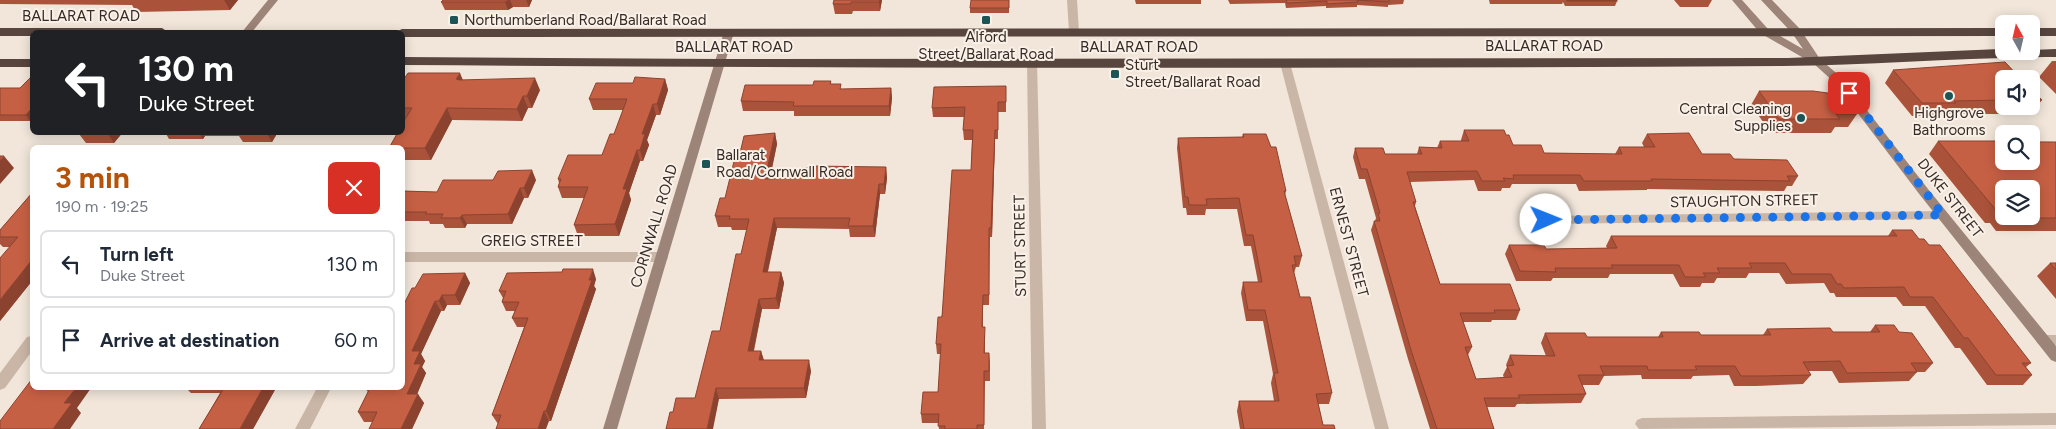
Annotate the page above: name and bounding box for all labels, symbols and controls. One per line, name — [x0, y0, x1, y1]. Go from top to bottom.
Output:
street label: BALLARAT ROAD — [22, 7, 140, 25]
place label: Northumberland Road/Ballarat Road — [464, 11, 706, 29]
marker: Northumberland Road/Ballarat Road — [448, 14, 460, 26]
marker: Alford Street/Ballarat Road — [980, 14, 992, 26]
north arrow — [1995, 15, 2040, 60]
map controls — [1995, 15, 2040, 225]
place label: Alford Street/Ballarat Road — [918, 28, 1054, 63]
street label: BALLARAT ROAD — [1485, 37, 1603, 55]
street label: BALLARAT ROAD — [675, 38, 793, 56]
street label: BALLARAT ROAD — [1080, 38, 1198, 56]
text: 130 m — [138, 48, 234, 90]
icon: left — [55, 50, 120, 115]
place label: Sturt Street/Ballarat Road — [1125, 56, 1261, 91]
marker: Sturt Street/Ballarat Road — [1109, 68, 1121, 80]
button: sound — [1995, 70, 2040, 115]
pin — [1828, 72, 1870, 114]
icon: arrive — [1835, 79, 1863, 107]
text: Duke Street — [138, 90, 255, 117]
marker: Highgrove Bathrooms — [1943, 90, 1955, 102]
place label: Central Cleaning Supplies — [1679, 100, 1791, 135]
place label: Highgrove Bathrooms — [1912, 104, 1986, 139]
marker: Central Cleaning Supplies — [1795, 112, 1807, 124]
button: search — [1995, 125, 2040, 170]
place label: Ballarat Road/Cornwall Road — [716, 146, 853, 181]
street label: DUKE STREET — [1913, 155, 1987, 242]
marker: Ballarat Road/Cornwall Road — [700, 158, 712, 170]
text: 3 min — [55, 159, 130, 196]
button: close — [328, 162, 380, 214]
street label: CORNWALL ROAD — [627, 162, 681, 290]
button: layers — [1995, 180, 2040, 225]
street label: ERNEST STREET — [1326, 185, 1372, 300]
street label: STAUGHTON STREET — [1670, 191, 1819, 211]
position arrow — [1519, 193, 1571, 245]
street label: STURT STREET — [1010, 194, 1030, 297]
text: 190 m · 19:25 — [55, 197, 148, 216]
street label: GREIG STREET — [481, 232, 584, 250]
text: Turn left — [100, 243, 174, 266]
icon: left — [57, 250, 85, 278]
text: 130 m — [327, 253, 378, 276]
text: Duke Street — [100, 266, 185, 285]
icon: arrive — [57, 326, 85, 354]
text: Arrive at destination — [100, 329, 279, 352]
text: 60 m — [334, 329, 378, 352]

